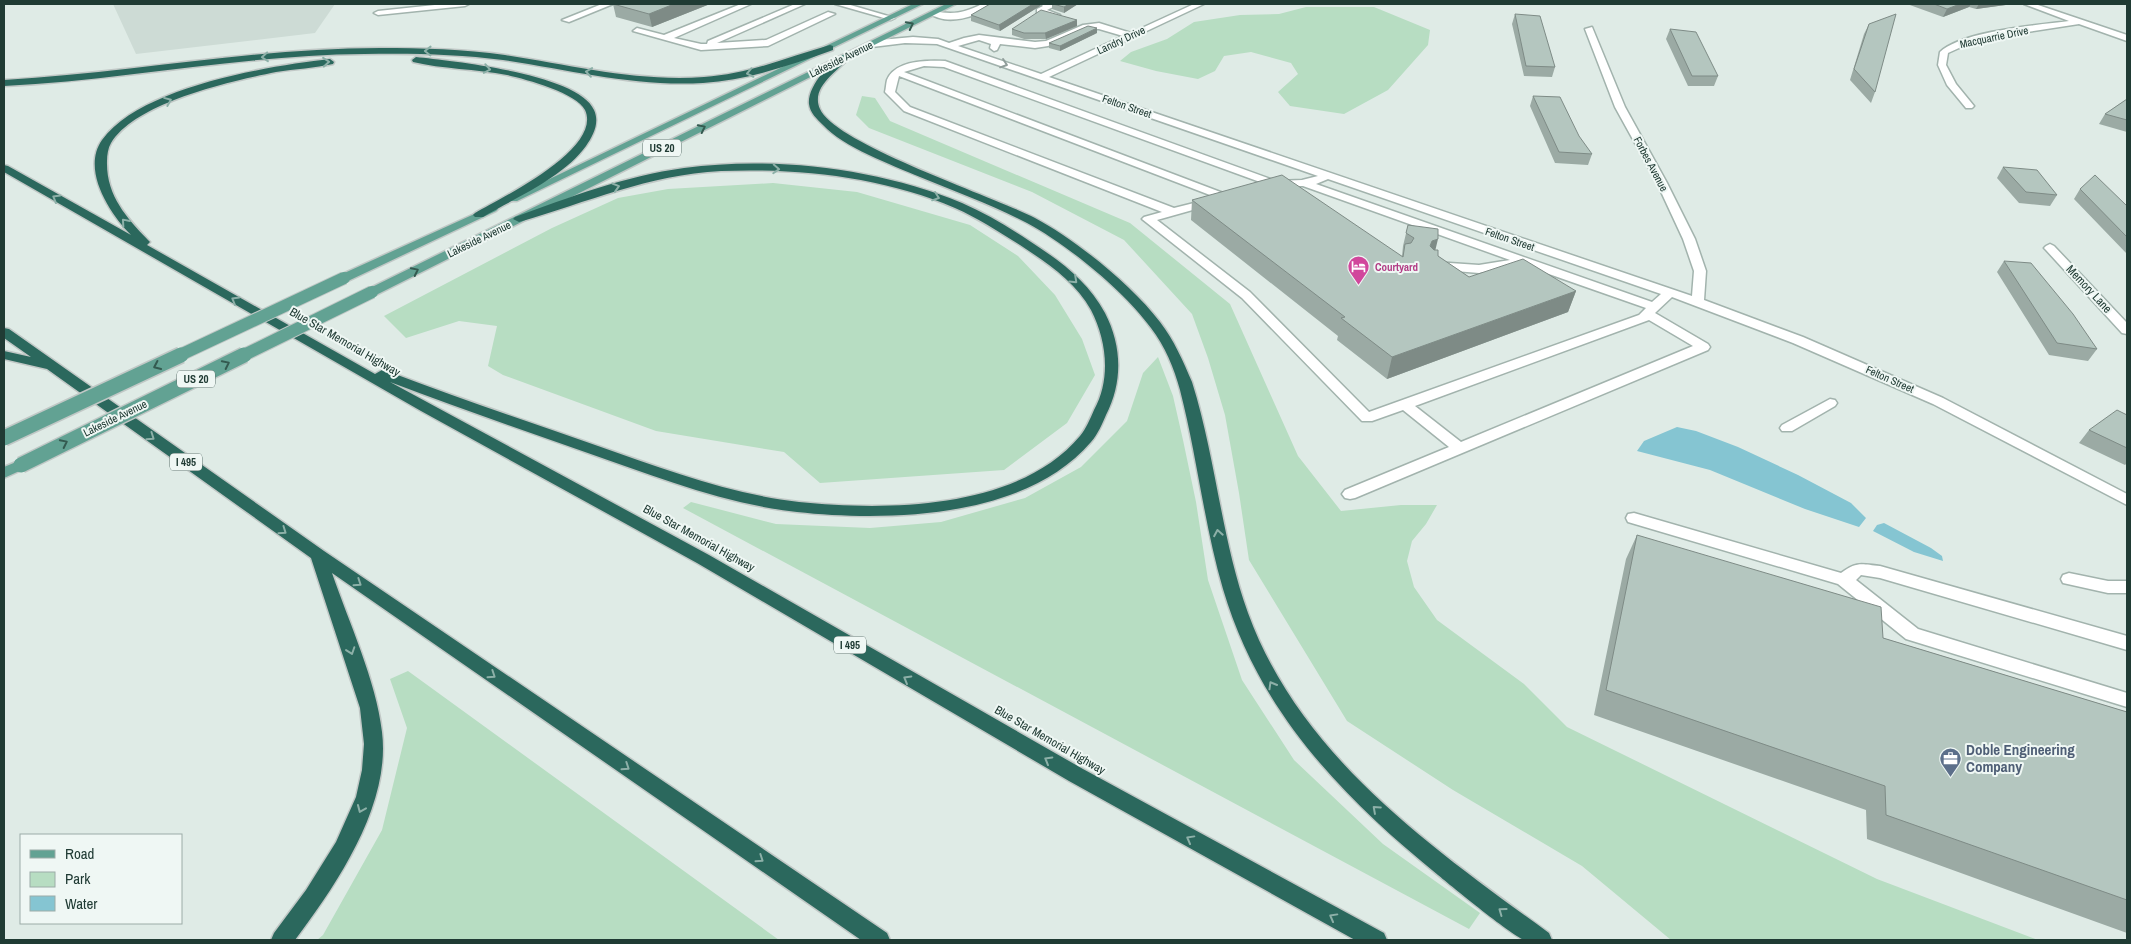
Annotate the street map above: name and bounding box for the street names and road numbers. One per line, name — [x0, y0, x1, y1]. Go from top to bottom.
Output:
street label: Landry Drive — [1095, 23, 1147, 57]
street label: Macquarrie Drive — [1958, 23, 2030, 51]
street label: Lakeside Avenue — [807, 38, 875, 80]
street label: Felton Street — [1101, 91, 1154, 121]
street label: Forbes Avenue — [1631, 134, 1671, 194]
road number: US 20 — [643, 140, 681, 156]
street label: Lakeside Avenue — [445, 218, 513, 260]
street label: Felton Street — [1484, 224, 1537, 254]
street label: Memory Lane — [2063, 262, 2115, 316]
street label: Blue Star Memorial Highway — [287, 304, 403, 380]
street label: Felton Street — [1864, 362, 1917, 396]
road number: US 20 — [177, 370, 215, 388]
street label: Lakeside Avenue — [81, 397, 149, 439]
road number: I 495 — [170, 454, 202, 471]
street label: Blue Star Memorial Highway — [640, 501, 758, 575]
road number: I 495 — [834, 636, 866, 654]
street label: Blue Star Memorial Highway — [992, 702, 1108, 778]

